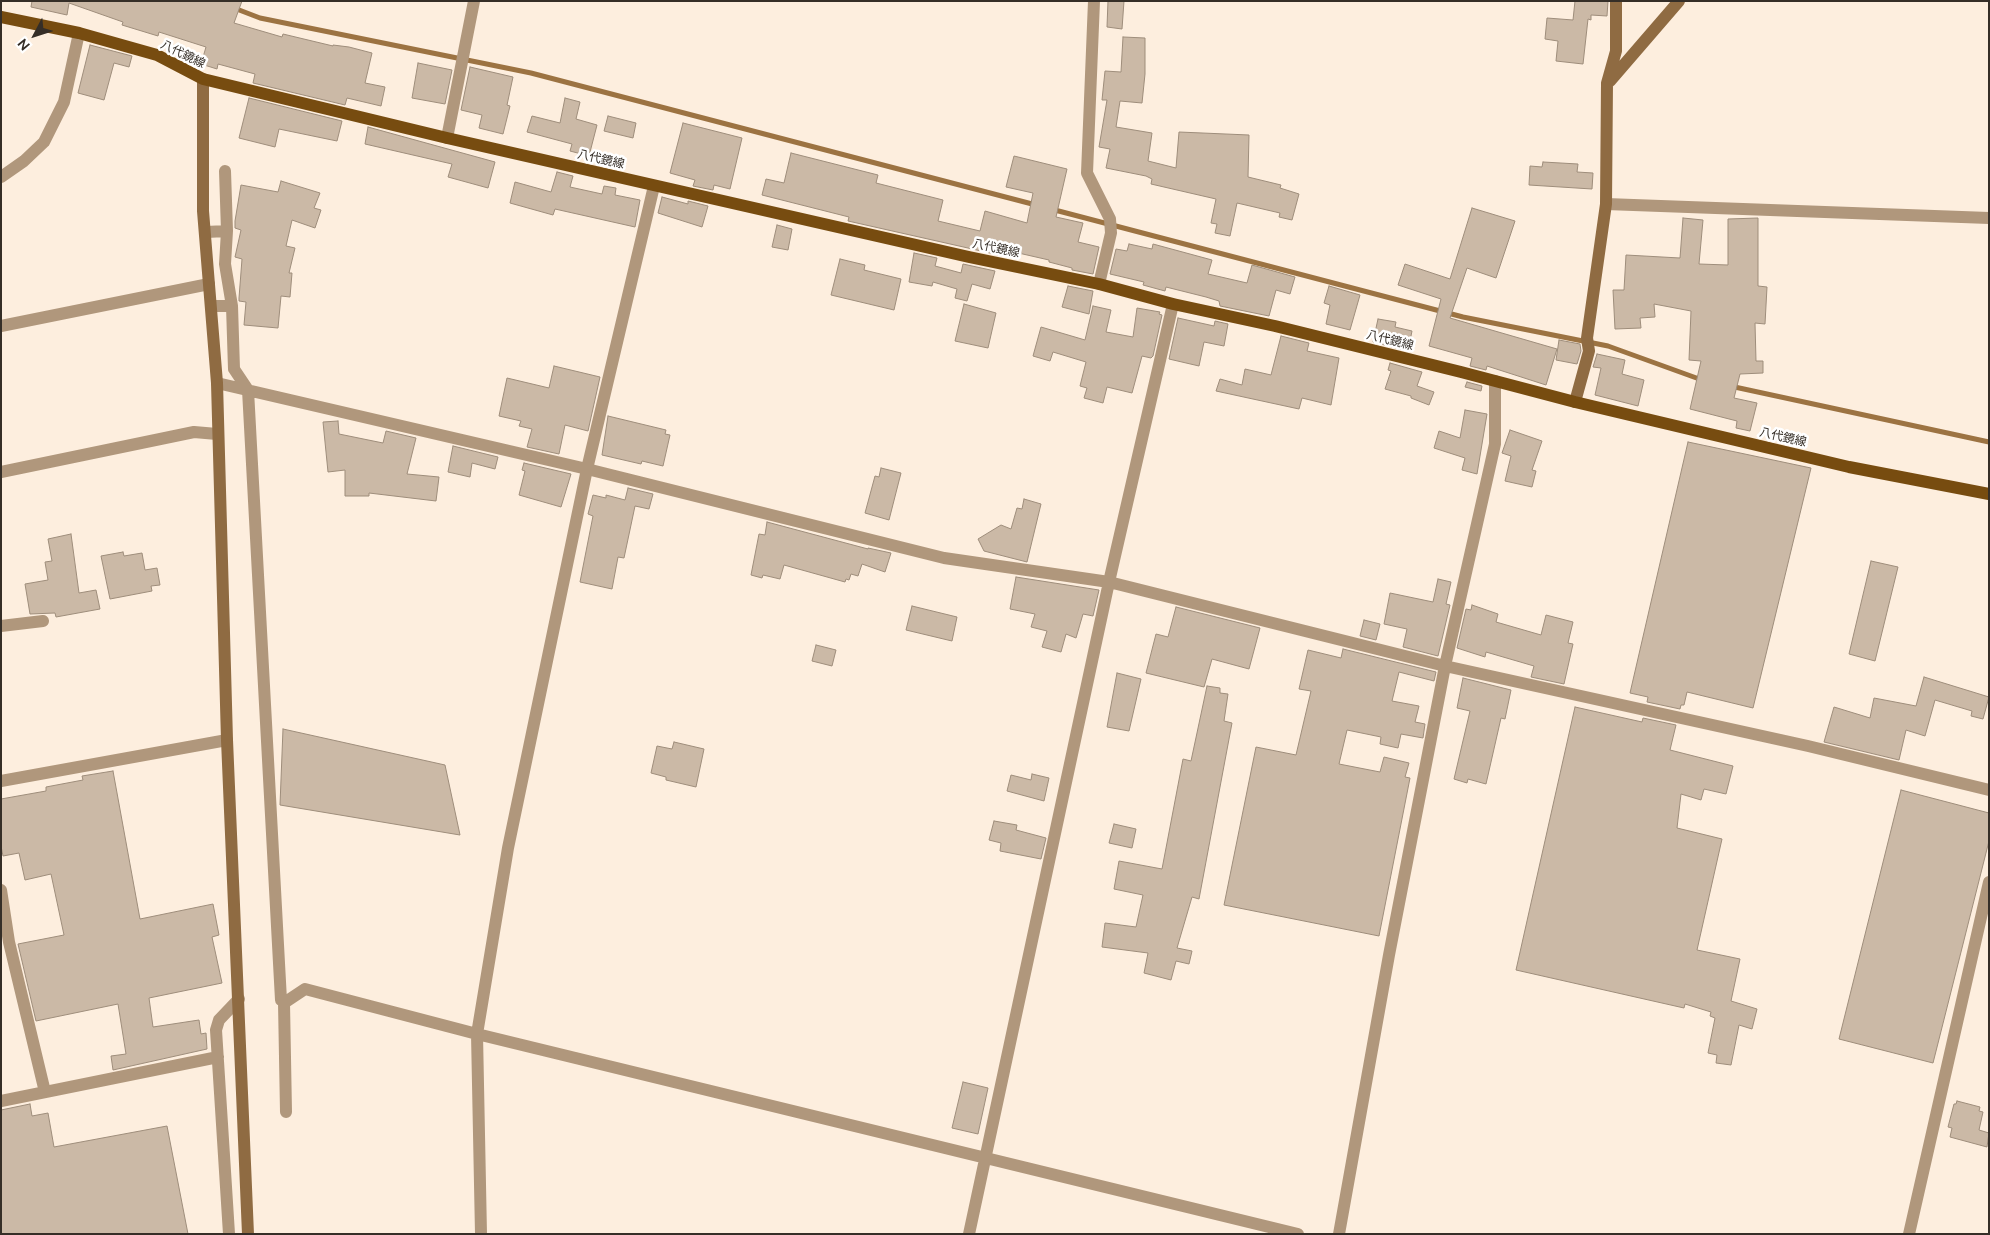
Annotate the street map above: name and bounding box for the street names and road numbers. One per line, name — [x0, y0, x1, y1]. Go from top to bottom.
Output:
street label: 八代鏡線 — [158, 37, 208, 71]
street label: 八代鏡線 — [576, 147, 626, 171]
street label: 八代鏡線 — [971, 236, 1021, 260]
street label: 八代鏡線 — [1365, 327, 1415, 353]
street label: 八代鏡線 — [1758, 425, 1808, 449]

